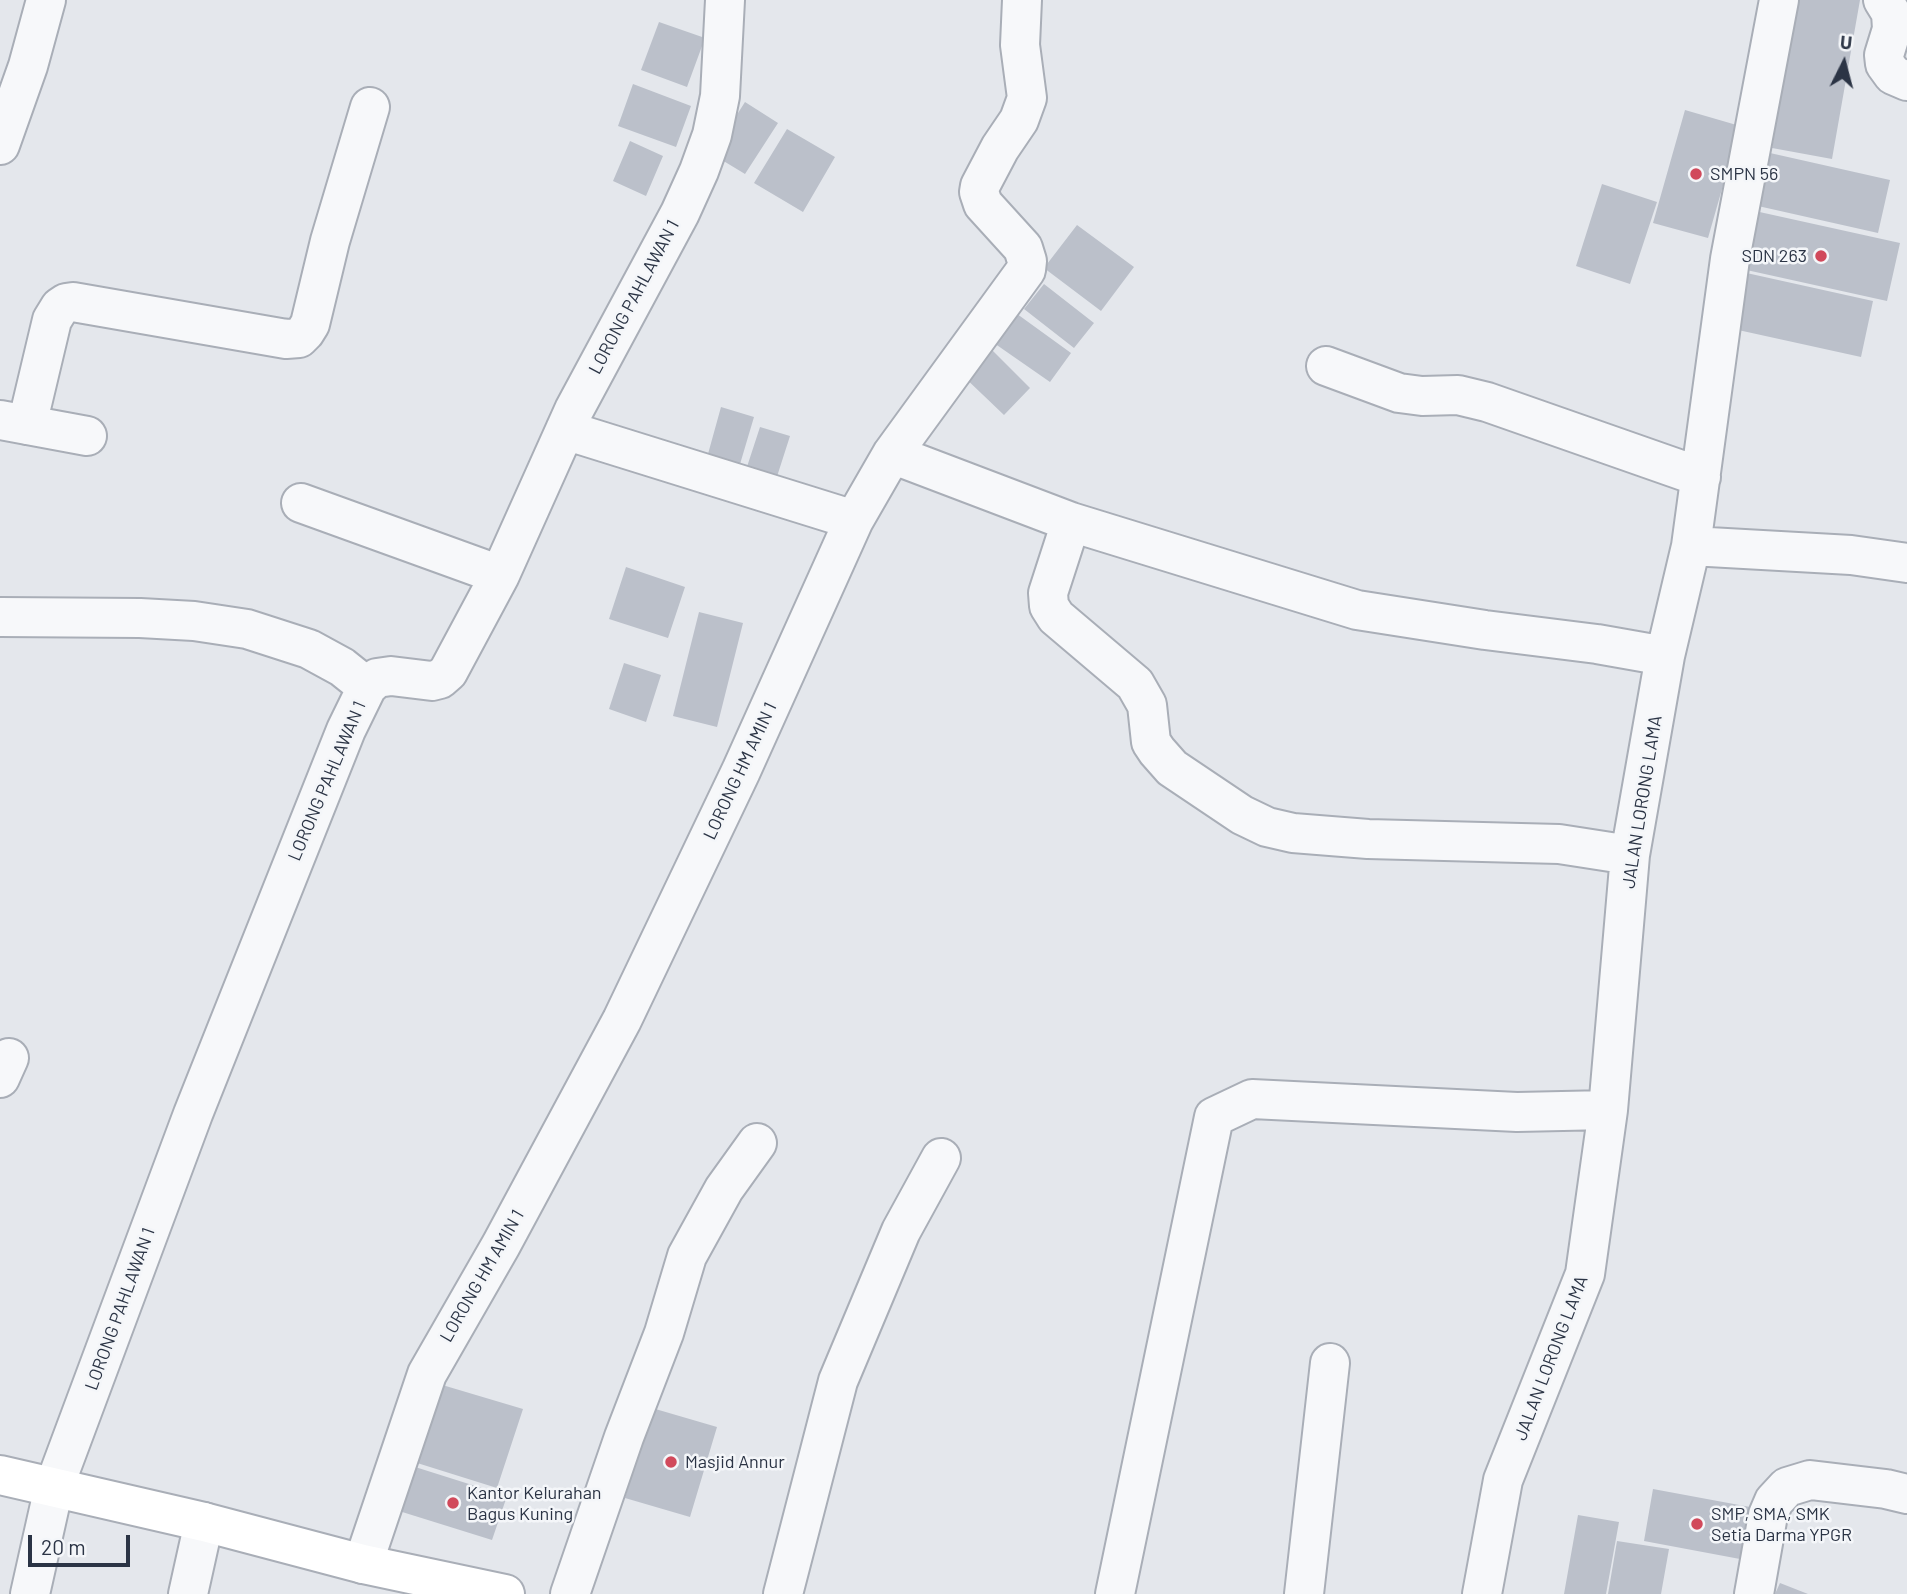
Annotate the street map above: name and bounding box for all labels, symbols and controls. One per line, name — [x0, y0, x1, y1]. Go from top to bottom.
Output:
north arrow — [1809, 28, 1879, 98]
text: U — [1839, 30, 1853, 54]
place label: SMPN 56 — [1710, 163, 1778, 185]
marker: SMPN 56 — [1688, 166, 1704, 182]
street label: LORONG PAHLAWAN 1 — [584, 216, 684, 378]
place label: SDN 263 — [1741, 245, 1807, 267]
marker: SDN 263 — [1813, 248, 1829, 264]
street label: LORONG PAHLAWAN 1 — [284, 698, 370, 864]
street label: LORONG HM AMIN 1 — [699, 699, 781, 843]
street label: JALAN LORONG LAMA — [1618, 714, 1666, 890]
street label: LORONG HM AMIN 1 — [435, 1206, 529, 1346]
street label: LORONG PAHLAWAN 1 — [81, 1225, 159, 1393]
street label: JALAN LORONG LAMA — [1510, 1272, 1592, 1444]
place label: Masjid Annur — [685, 1451, 785, 1473]
marker: Masjid Annur — [663, 1454, 679, 1470]
place label: Kantor Kelurahan Bagus Kuning — [467, 1482, 602, 1524]
marker: Kantor Kelurahan Bagus Kuning — [445, 1495, 461, 1511]
place label: SMP, SMA, SMK Setia Darma YPGR — [1711, 1503, 1852, 1546]
marker: SMP, SMA, SMK Setia Darma YPGR — [1689, 1516, 1705, 1532]
scale bar — [32, 1520, 133, 1564]
text: 20 m — [41, 1534, 86, 1559]

